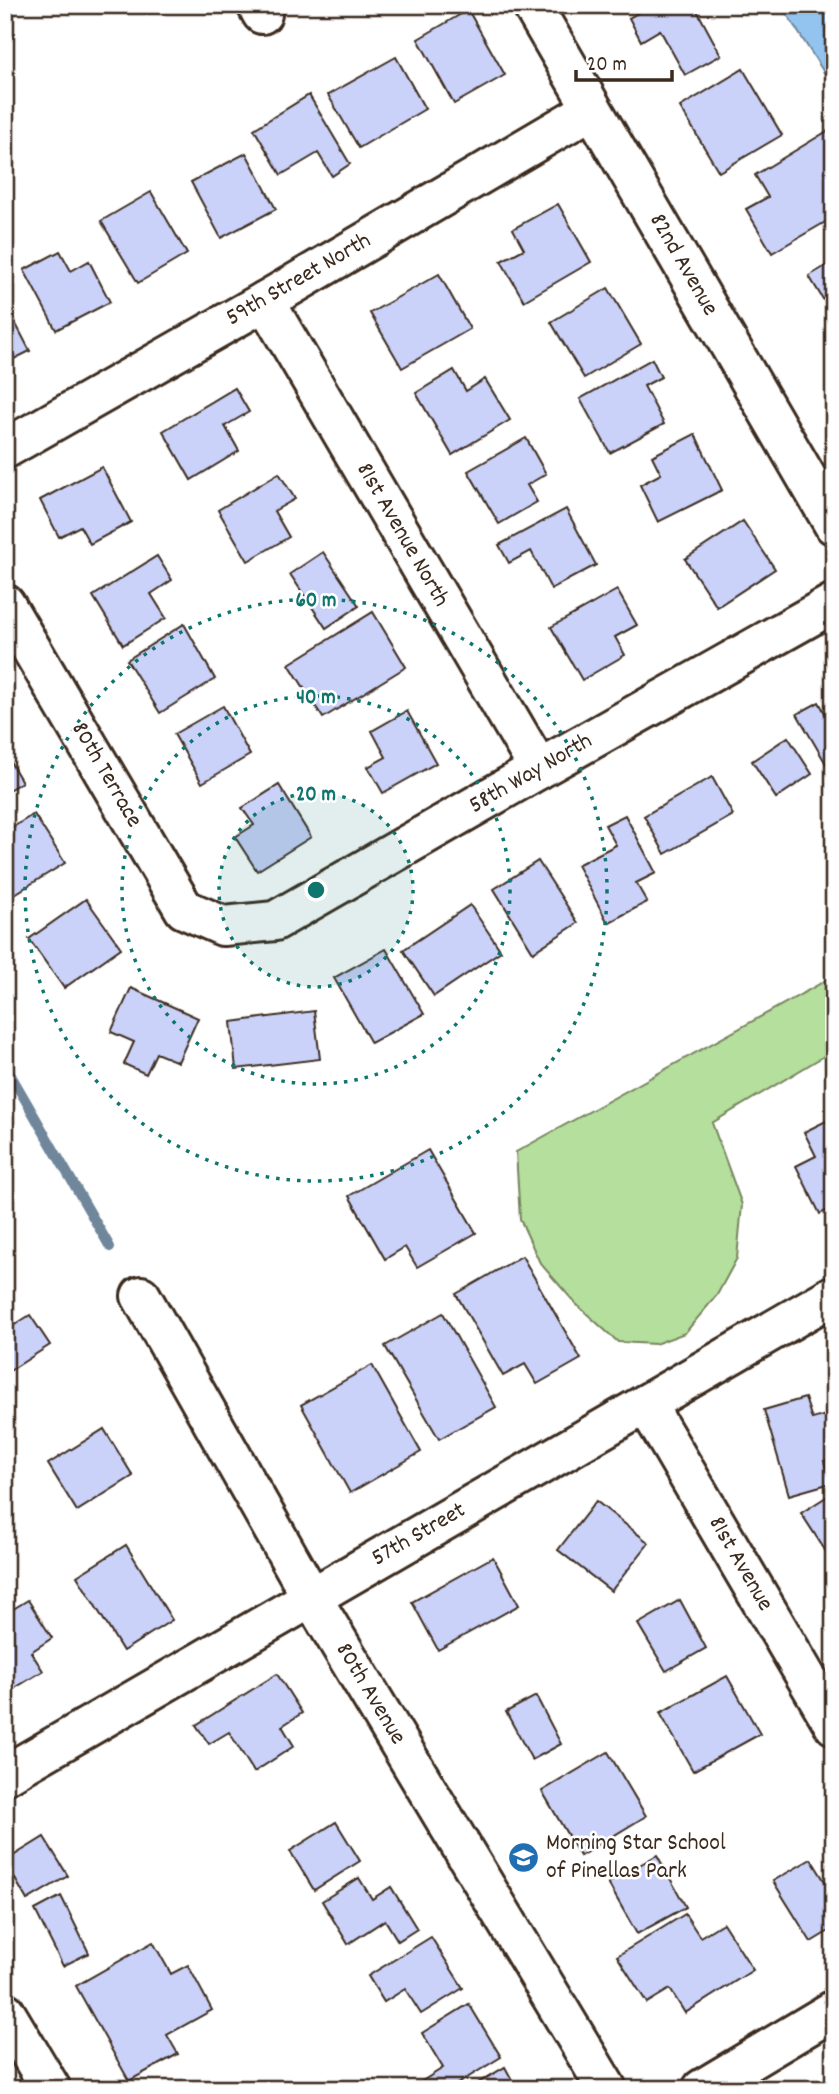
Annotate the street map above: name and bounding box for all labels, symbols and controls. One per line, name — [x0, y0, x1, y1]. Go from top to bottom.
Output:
scale bar — [576, 38, 673, 82]
text: 20 m — [587, 51, 627, 81]
street label: 82nd Avenue — [640, 207, 726, 323]
street label: 59th Street North — [220, 225, 378, 335]
street label: 81st Avenue North — [347, 456, 457, 614]
text: 60 m — [296, 587, 336, 617]
text: 40 m — [296, 684, 336, 714]
street label: 80th Terrace — [62, 716, 150, 834]
street label: 58th Way North — [463, 725, 599, 823]
text: 20 m — [296, 781, 336, 811]
centre of rings — [304, 878, 328, 902]
street label: 57th Street — [365, 1494, 473, 1576]
street label: 81st Avenue — [699, 1510, 781, 1618]
street label: 80th Avenue — [326, 1637, 414, 1751]
place label: Morning Star School of Pinellas Park — [546, 1827, 726, 1889]
school or university icon: Morning Star School of Pinellas Park — [506, 1841, 540, 1875]

